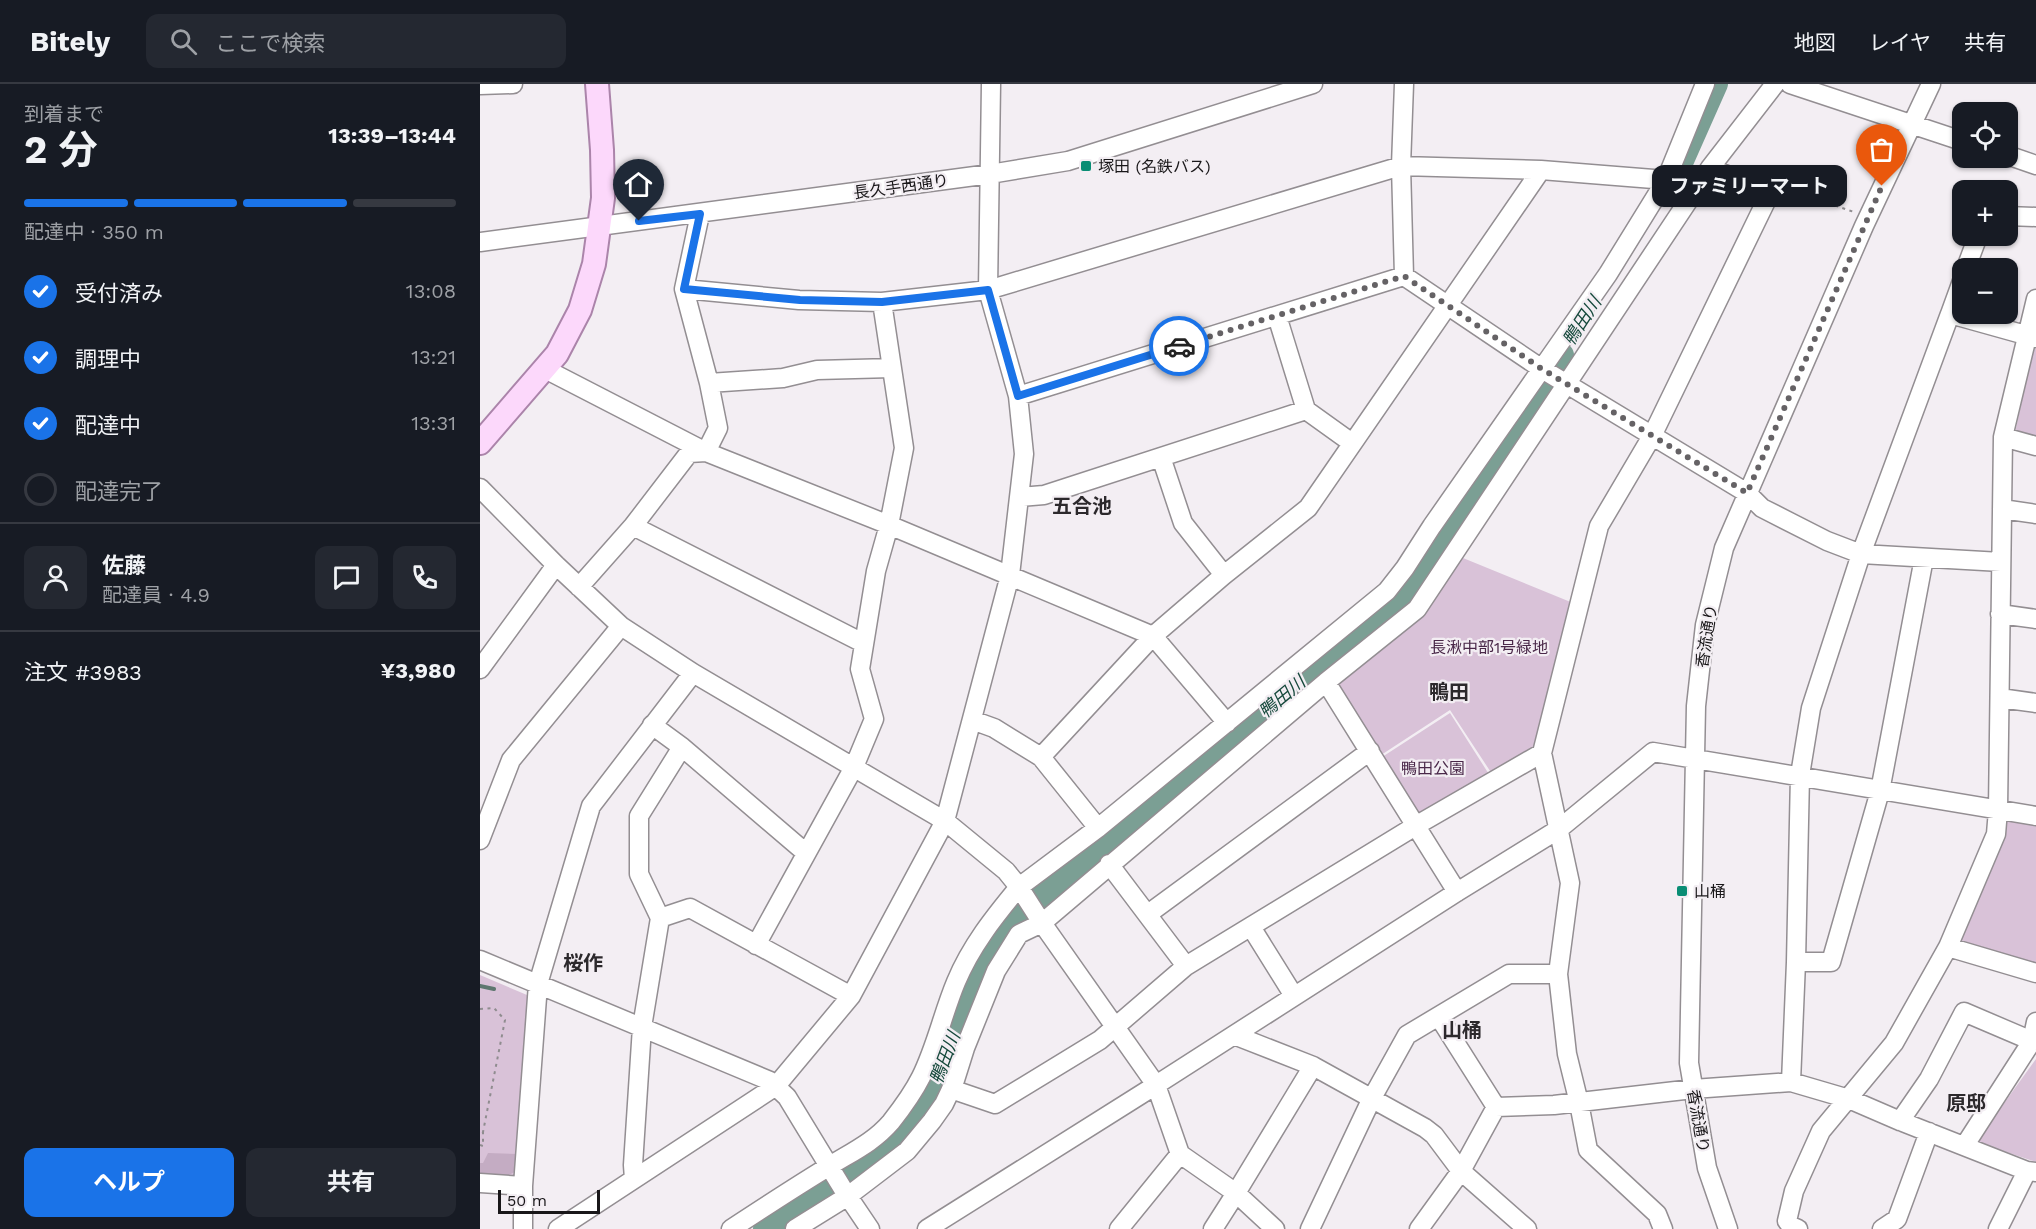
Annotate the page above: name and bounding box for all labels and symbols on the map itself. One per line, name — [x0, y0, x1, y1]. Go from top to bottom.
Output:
pin — [1856, 124, 1907, 186]
place label: 塚田 (名鉄バス) — [1098, 157, 1211, 176]
pin — [613, 159, 664, 221]
marker: 塚田 (名鉄バス) — [1079, 159, 1093, 173]
callout: ファミリーマート — [1651, 165, 1846, 207]
street label: 長久手西通り — [852, 170, 950, 203]
water label: 鴨田川 — [1558, 291, 1606, 349]
courier — [1149, 316, 1209, 376]
district label: 五合池 — [1052, 494, 1112, 518]
street label: 香流通り — [1692, 603, 1721, 669]
park label: 長湫中部1号緑地 — [1430, 638, 1548, 657]
water label: 鴨田川 — [1254, 670, 1311, 722]
district label: 鴨田 — [1429, 680, 1469, 704]
park label: 鴨田公園 — [1401, 759, 1465, 778]
place label: 山桶 — [1694, 882, 1726, 901]
marker: 山桶 — [1675, 884, 1689, 898]
district label: 桜作 — [563, 951, 603, 975]
district label: 山桶 — [1442, 1018, 1482, 1042]
water label: 鴨田川 — [925, 1027, 965, 1087]
street label: 香流通り — [1684, 1088, 1713, 1154]
district label: 原邸 — [1946, 1091, 1986, 1115]
scale bar — [498, 1187, 600, 1214]

